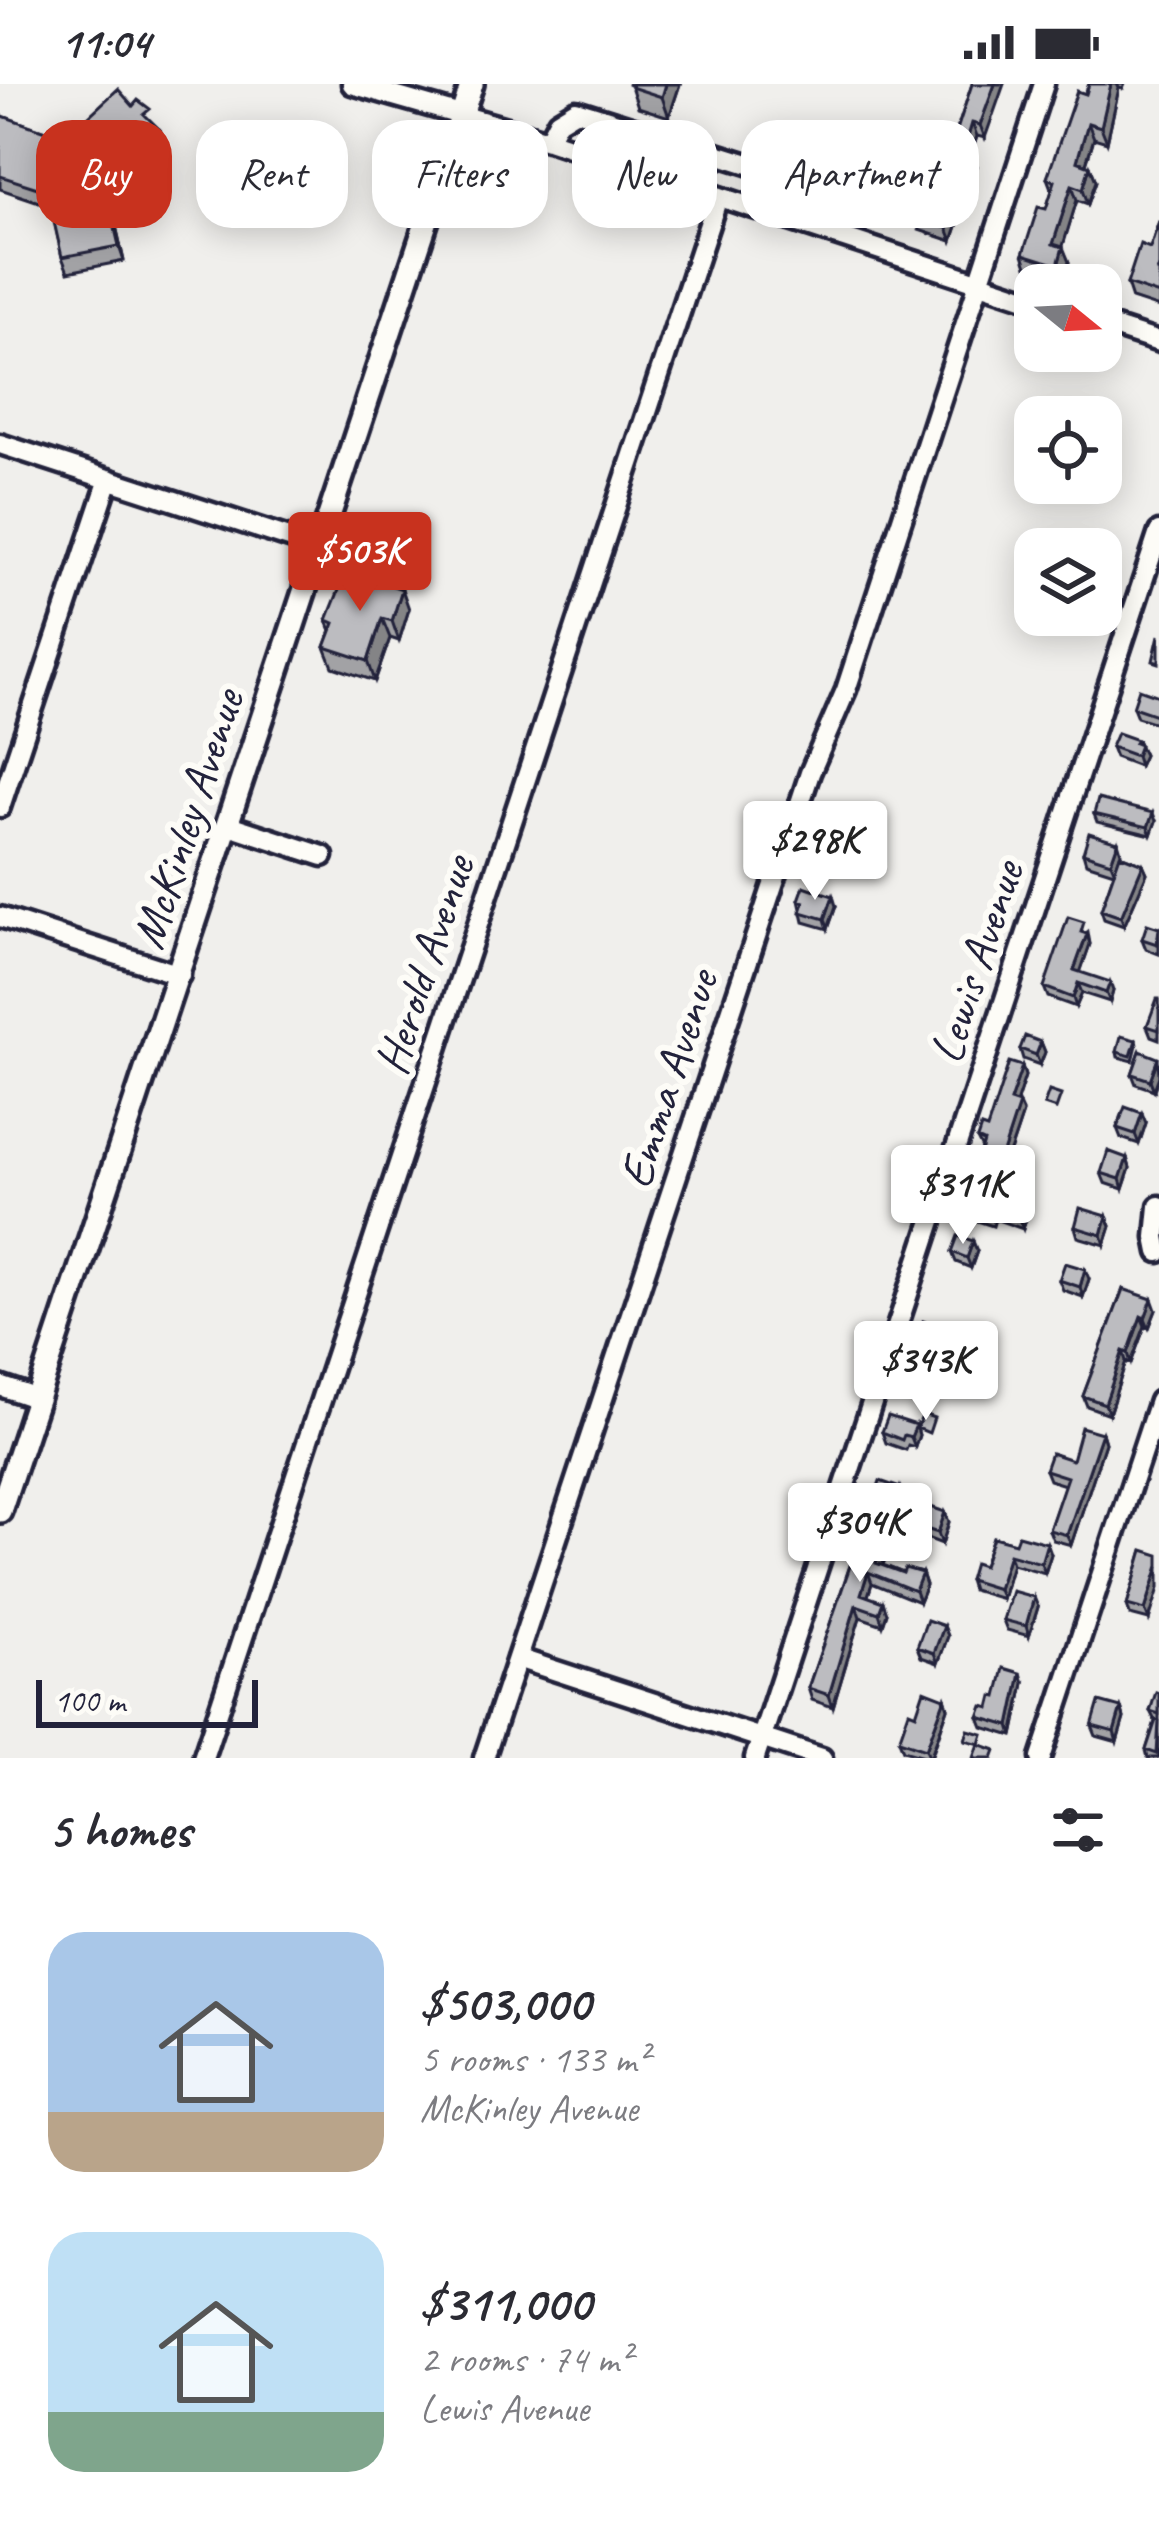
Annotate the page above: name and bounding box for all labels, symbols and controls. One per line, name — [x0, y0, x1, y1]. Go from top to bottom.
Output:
text: 11:04 — [60, 14, 150, 71]
chip: Buy — [36, 120, 172, 228]
chip: Rent — [196, 120, 348, 228]
chip: Filters — [372, 120, 548, 228]
chip: New — [572, 120, 717, 228]
chip: Apartment — [741, 120, 979, 228]
north arrow — [1014, 264, 1122, 372]
map controls — [1014, 264, 1122, 636]
button: locate — [1014, 396, 1122, 504]
pin: $503K — [276, 512, 444, 614]
text: $503K — [315, 526, 405, 575]
button: layers — [1014, 528, 1122, 636]
street label: McKinley Avenue — [117, 679, 258, 956]
pin: $298K — [731, 801, 899, 903]
text: $298K — [770, 815, 860, 864]
street label: Herold Avenue — [361, 845, 488, 1082]
street label: Lewis Avenue — [915, 851, 1038, 1070]
street label: Emma Avenue — [605, 960, 732, 1195]
pin: $311K — [879, 1145, 1047, 1247]
text: $311K — [918, 1159, 1008, 1208]
pin: $343K — [842, 1321, 1010, 1423]
text: $343K — [881, 1335, 971, 1384]
pin: $304K — [776, 1483, 944, 1585]
text: $304K — [815, 1497, 905, 1546]
scale bar — [36, 1674, 258, 1727]
text: 100 m — [54, 1680, 125, 1722]
icon: filters — [1045, 1797, 1111, 1863]
text: 5 homes — [48, 1798, 191, 1862]
text: $503,000 — [420, 1971, 590, 2035]
icon: home — [144, 1980, 288, 2124]
text: 5 rooms · 133 m² — [420, 2035, 648, 2084]
text: McKinley Avenue — [420, 2084, 638, 2133]
text: $311,000 — [420, 2271, 591, 2335]
icon: home — [144, 2280, 288, 2424]
text: 2 rooms · 74 m² — [420, 2335, 631, 2384]
text: Lewis Avenue — [420, 2384, 589, 2433]

